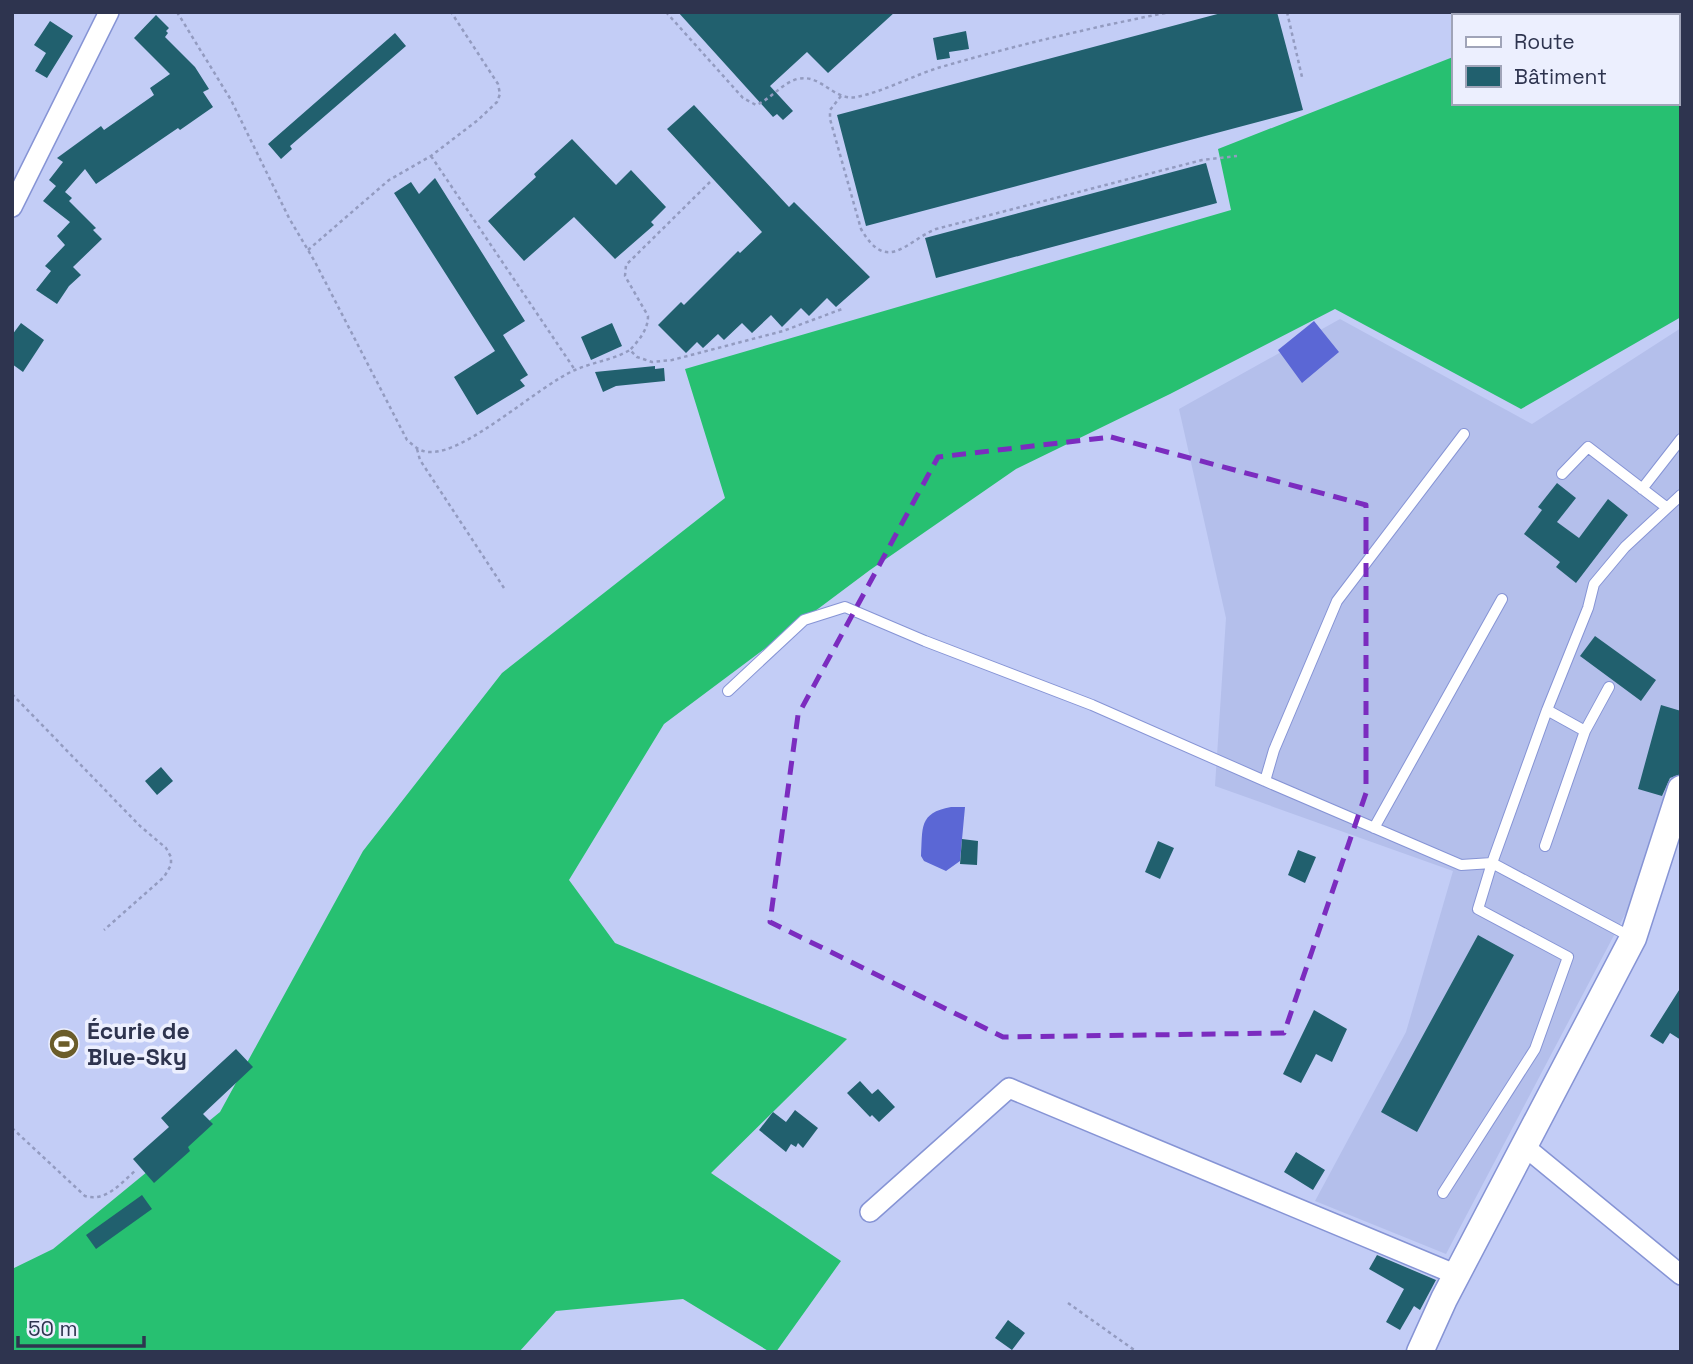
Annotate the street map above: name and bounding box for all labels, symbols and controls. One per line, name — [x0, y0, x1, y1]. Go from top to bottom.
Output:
legend — [1452, 14, 1679, 105]
text: Route — [1514, 28, 1575, 55]
text: Bâtiment — [1514, 63, 1607, 90]
place label: Écurie de Blue-Sky — [87, 1016, 190, 1072]
sports icon: Écurie de Blue-Sky — [47, 1027, 81, 1061]
scale bar — [18, 1304, 144, 1348]
text: 50 m — [28, 1315, 78, 1342]

